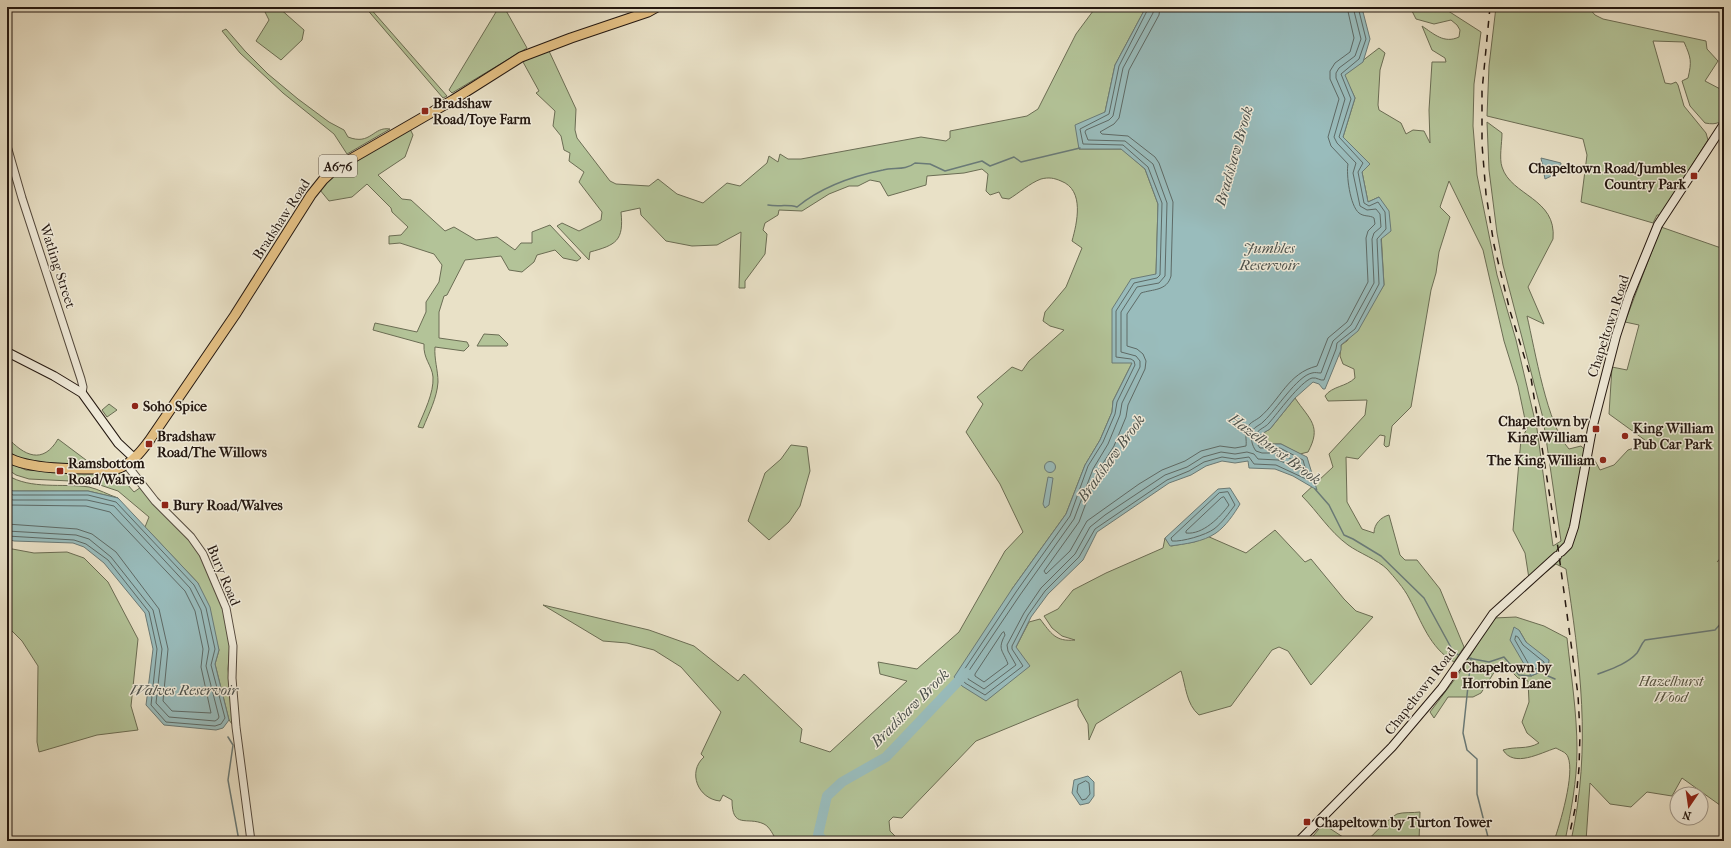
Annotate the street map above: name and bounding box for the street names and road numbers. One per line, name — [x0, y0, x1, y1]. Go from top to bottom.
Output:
road number: A676 — [319, 155, 357, 177]
street label: Bradshaw Road — [249, 175, 314, 263]
street label: Watling Street — [36, 221, 79, 311]
street label: Chapeltown Road — [1584, 273, 1633, 379]
street label: Bury Road — [203, 542, 244, 609]
street label: Chapeltown Road — [1381, 644, 1460, 739]

